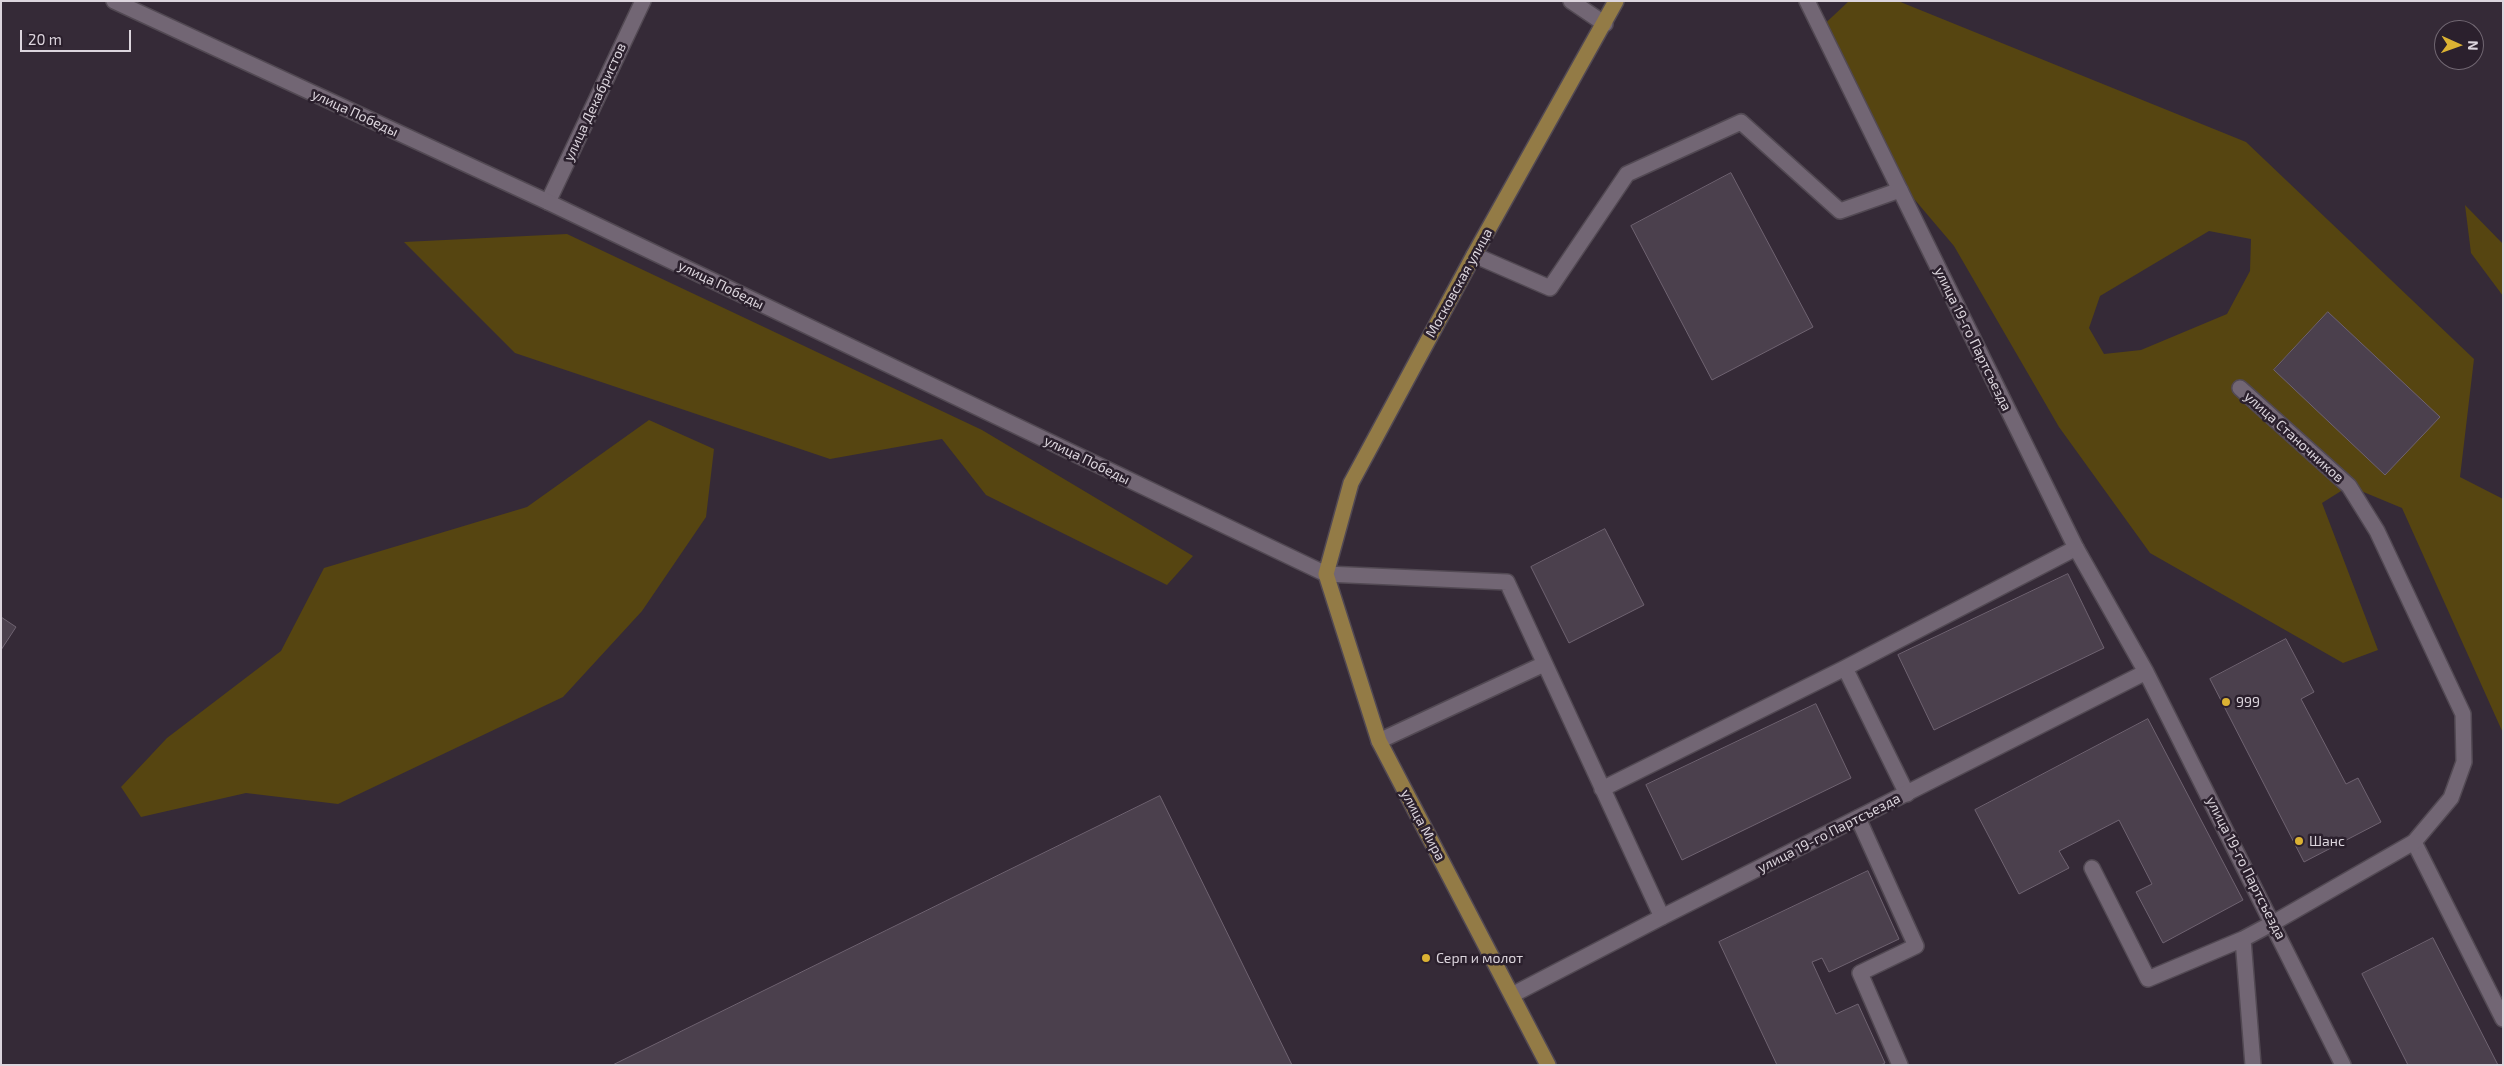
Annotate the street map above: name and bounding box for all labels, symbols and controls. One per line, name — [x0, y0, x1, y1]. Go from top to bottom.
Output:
scale bar — [22, 20, 134, 52]
north arrow — [2434, 20, 2484, 70]
text: 20 m — [28, 30, 62, 48]
street label: улица Декабристов — [560, 40, 630, 164]
text: N — [2465, 40, 2482, 51]
street label: улица Победы — [309, 86, 401, 140]
street label: Московская улица — [1422, 225, 1496, 341]
street label: улица Победы — [675, 257, 767, 313]
street label: улица 19-го Партсъезда — [1931, 264, 2015, 414]
street label: улица Станочников — [2241, 388, 2347, 486]
street label: улица Победы — [1041, 432, 1133, 488]
place label: 999 — [2236, 694, 2260, 710]
marker: 999 — [2220, 696, 2232, 708]
street label: улица Мира — [1397, 786, 1449, 864]
street label: улица 19-го Партсъезда — [1755, 790, 1903, 876]
street label: улица 19-го Партсъезда — [2203, 794, 2289, 942]
place label: Шанс — [2309, 833, 2345, 849]
marker: Шанс — [2293, 835, 2305, 847]
place label: Серп и молот — [1436, 950, 1523, 966]
marker: Серп и молот — [1420, 952, 1432, 964]

